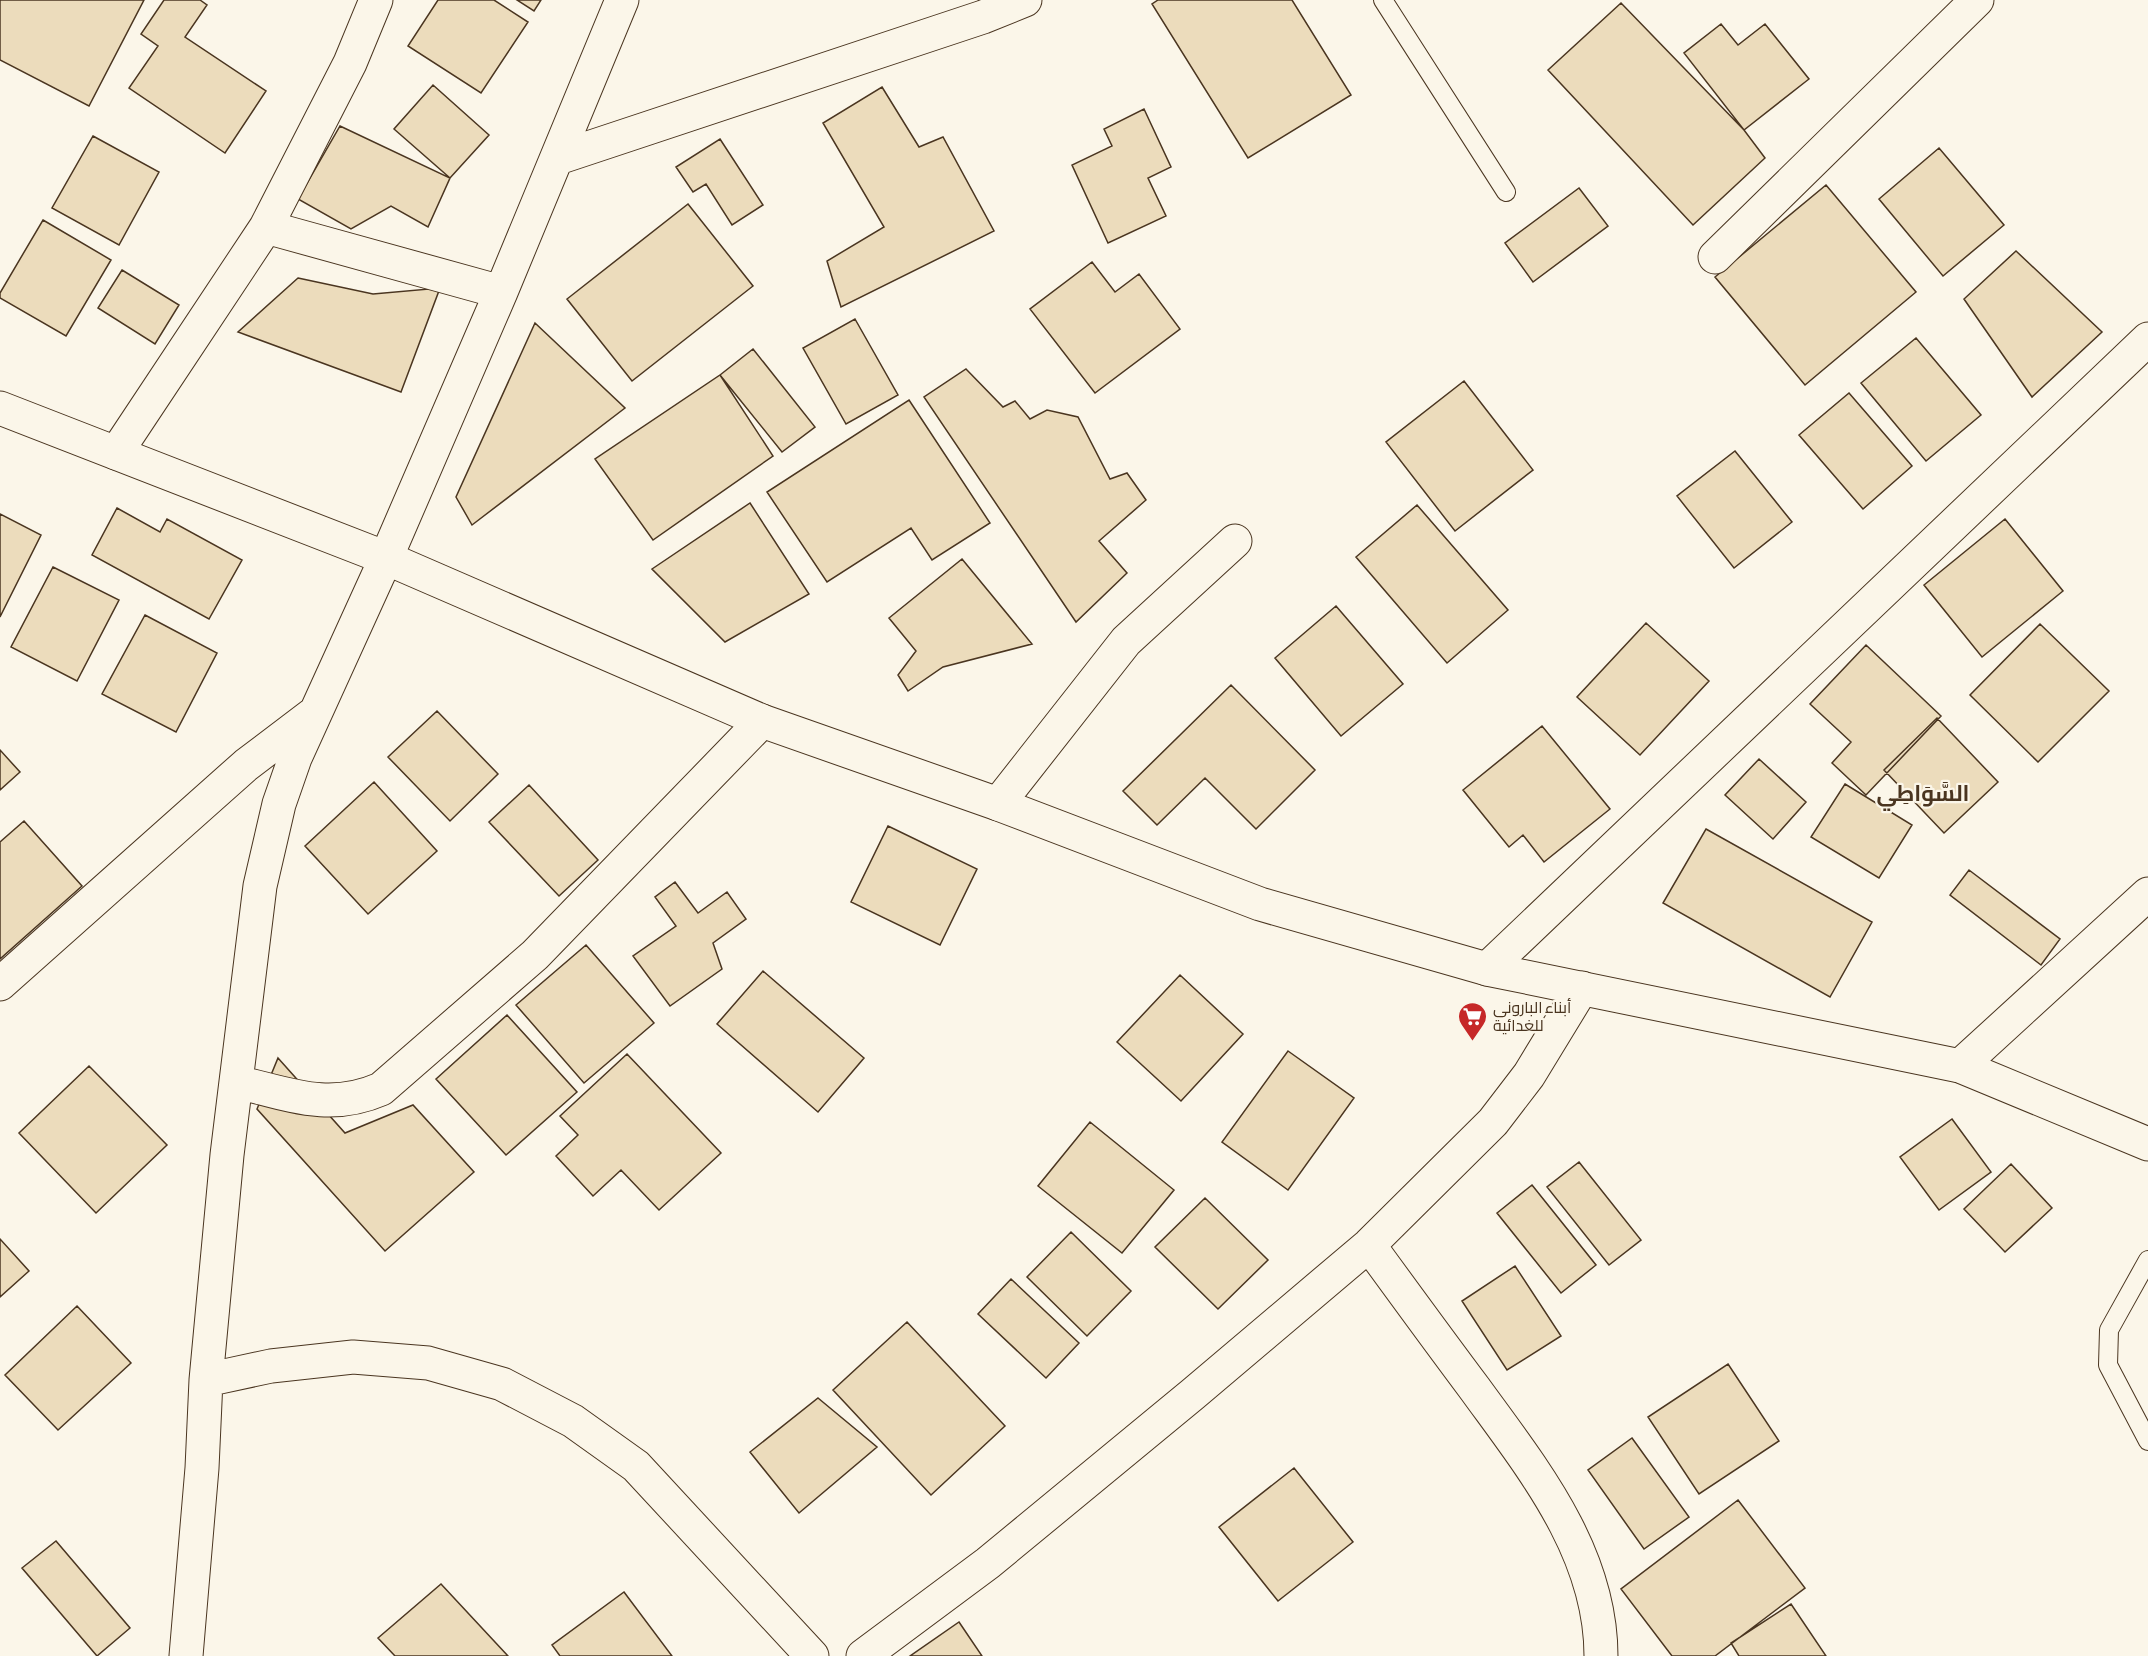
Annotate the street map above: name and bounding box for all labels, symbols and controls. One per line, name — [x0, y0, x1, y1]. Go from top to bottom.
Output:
district label: السَّوَاطِي — [1876, 780, 1970, 811]
place label: أبناء البارونى للغدائية — [1493, 998, 1571, 1035]
supermarket icon: أبناء البارونى للغدائية — [1456, 1000, 1488, 1042]

